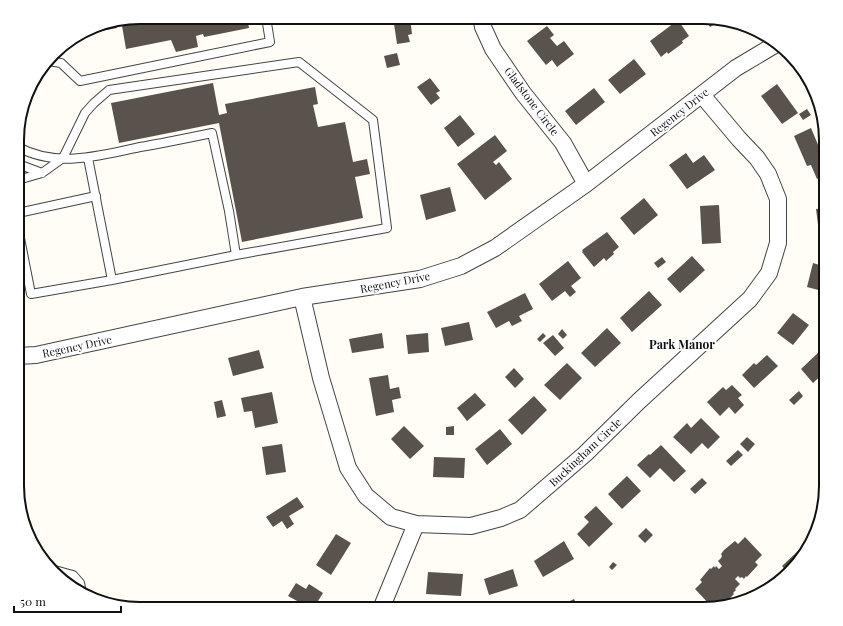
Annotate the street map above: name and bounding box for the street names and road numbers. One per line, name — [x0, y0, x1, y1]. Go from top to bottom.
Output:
street label: Gladstone Circle — [501, 64, 563, 139]
street label: Regency Drive — [646, 84, 712, 140]
street label: Regency Drive — [359, 268, 432, 296]
street label: Regency Drive — [41, 331, 114, 361]
street label: Buckingham Circle — [546, 414, 625, 490]

